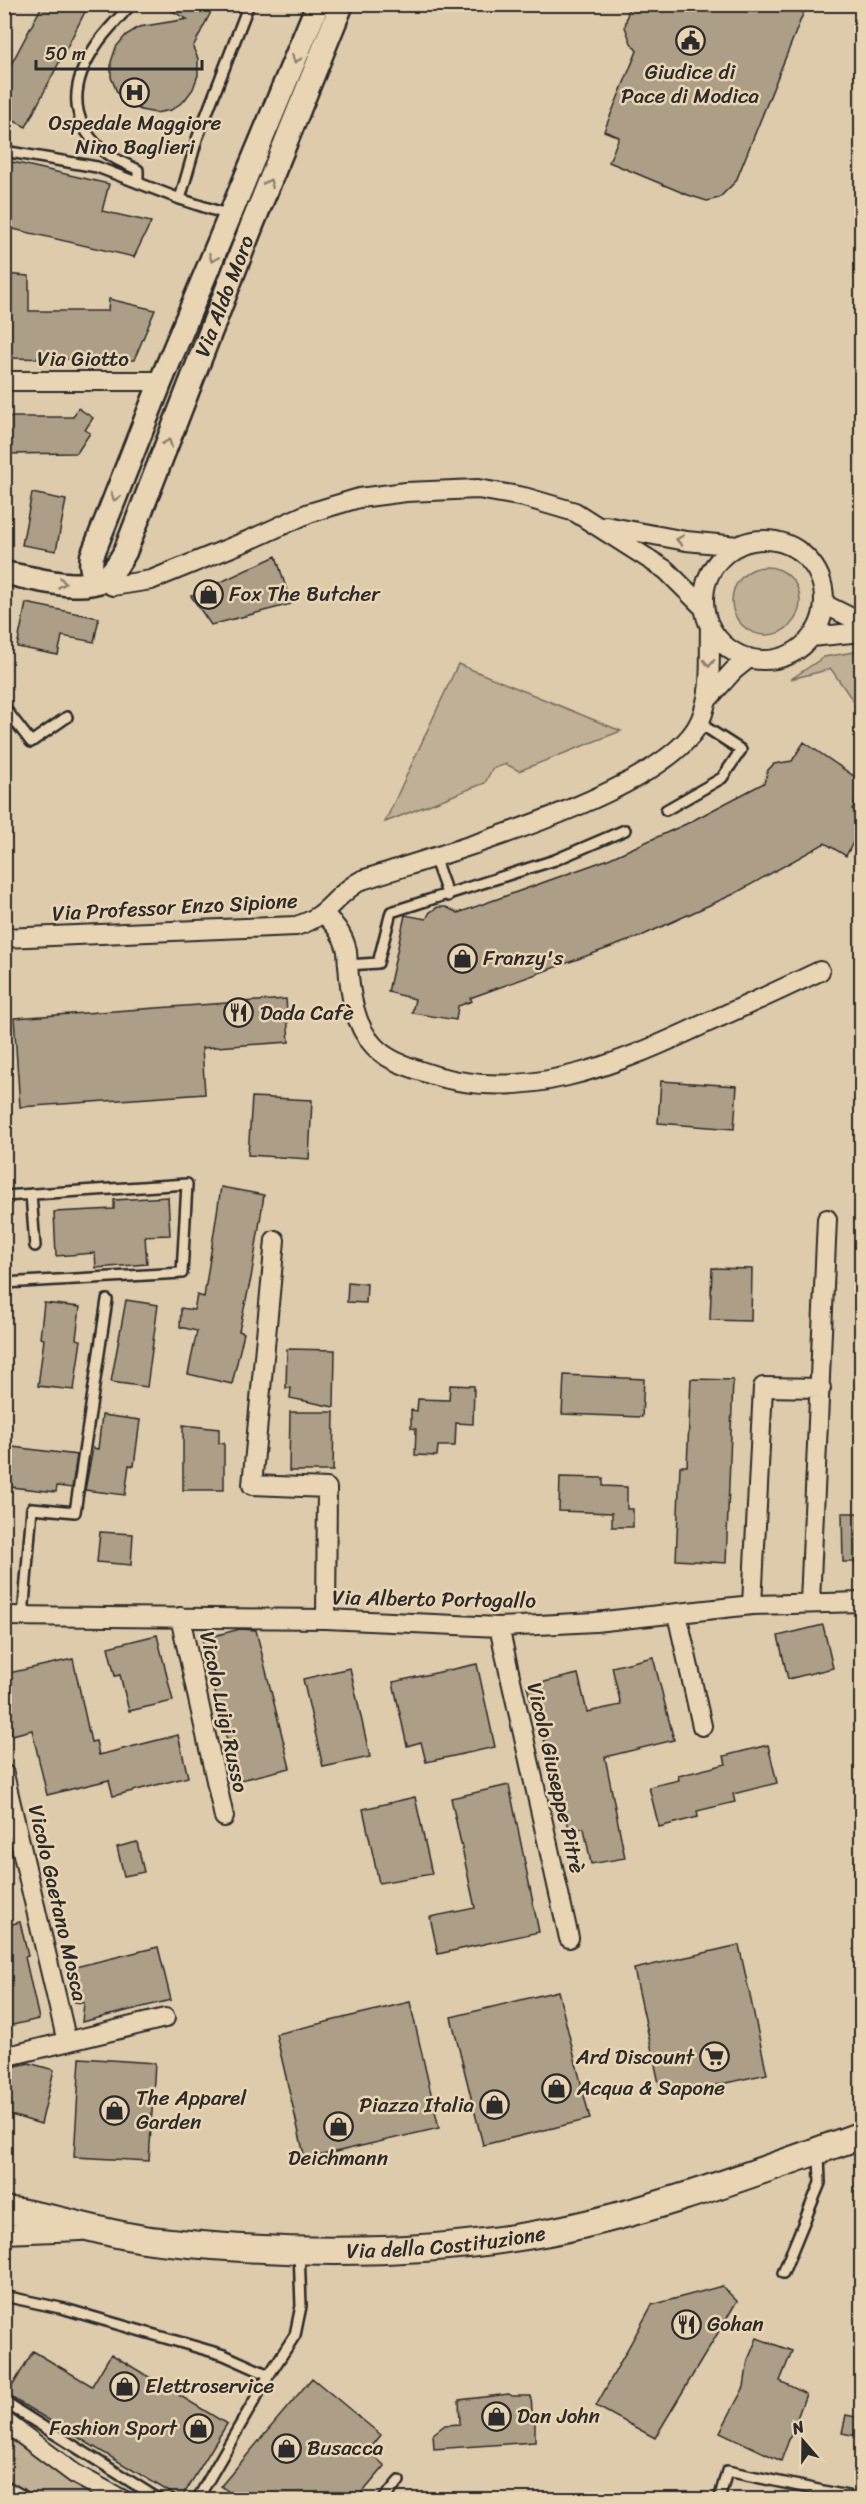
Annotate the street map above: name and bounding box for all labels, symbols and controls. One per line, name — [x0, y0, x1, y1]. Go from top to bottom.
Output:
public building icon: Giudice di Pace di Modica — [674, 25, 706, 57]
scale bar — [36, 33, 202, 71]
text: 50 m — [45, 38, 86, 70]
one-way arrow — [291, 52, 303, 63]
place label: Giudice di Pace di Modica — [621, 53, 759, 115]
hospital icon: Ospedale Maggiore Nino Baglieri — [119, 76, 151, 108]
place label: Ospedale Maggiore Nino Baglieri — [49, 104, 222, 166]
one-way arrow — [262, 178, 274, 189]
street label: Via Aldo Moro — [184, 229, 265, 363]
one-way arrow — [209, 252, 221, 263]
street label: Via Giotto — [37, 340, 129, 378]
one-way arrow — [161, 438, 173, 449]
one-way arrow — [110, 490, 122, 501]
one-way arrow — [676, 534, 685, 546]
place label: Fox The Butcher — [229, 575, 381, 613]
one-way arrow — [57, 576, 67, 589]
shop icon: Fox The Butcher — [192, 578, 224, 610]
one-way arrow — [703, 658, 715, 667]
street label: Via Professor Enzo Sipione — [51, 882, 299, 932]
place label: Franzy's — [483, 939, 564, 977]
shop icon: Franzy's — [446, 942, 478, 974]
place label: Dada Cafè — [260, 994, 354, 1032]
restaurant icon: Dada Cafè — [223, 997, 255, 1029]
street label: Via Alberto Portogallo — [332, 1578, 537, 1620]
street label: Vicolo Luigi Russo — [188, 1628, 260, 1796]
street label: Vicolo Giuseppe Pitrè — [516, 1679, 596, 1877]
street label: Vicolo Gaetano Mosca — [17, 1801, 99, 2005]
place label: Ard Discount — [575, 2038, 696, 2076]
supermarket icon: Ard Discount — [699, 2041, 731, 2073]
place label: Acqua & Sapone — [576, 2069, 725, 2107]
shop icon: Acqua & Sapone — [540, 2072, 572, 2104]
place label: The Apparel Garden — [136, 2079, 247, 2141]
place label: Piazza Italia — [359, 2086, 474, 2124]
shop icon: Piazza Italia — [479, 2089, 511, 2121]
shop icon: The Apparel Garden — [99, 2094, 131, 2126]
shop icon: Deichmann — [322, 2111, 354, 2143]
place label: Deichmann — [288, 2139, 388, 2177]
street label: Via della Costituzione — [346, 2214, 549, 2270]
place label: Gohan — [707, 2305, 764, 2343]
restaurant icon: Gohan — [670, 2308, 702, 2340]
place label: Elettroservice — [145, 2367, 274, 2405]
shop icon: Elettroservice — [108, 2370, 140, 2402]
place label: Dan John — [517, 2397, 600, 2435]
shop icon: Dan John — [480, 2400, 512, 2432]
place label: Fashion Sport — [49, 2409, 179, 2447]
north arrow — [773, 2411, 833, 2471]
shop icon: Fashion Sport — [182, 2412, 214, 2444]
text: N — [787, 2412, 809, 2443]
place label: Busacca — [307, 2429, 384, 2467]
shop icon: Busacca — [270, 2432, 302, 2464]

